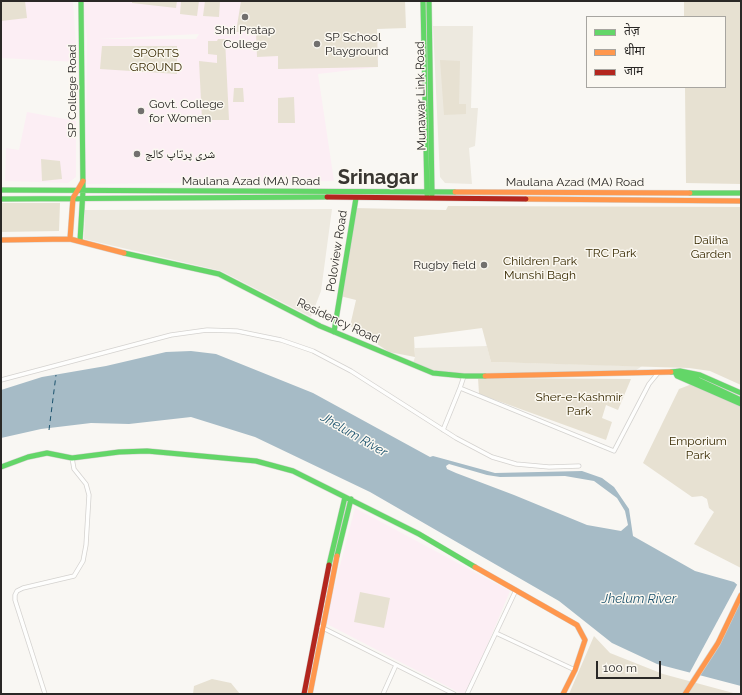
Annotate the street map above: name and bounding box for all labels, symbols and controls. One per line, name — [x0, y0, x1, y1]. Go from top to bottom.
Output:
marker: Shri Pratap College — [240, 12, 250, 22]
legend — [586, 16, 726, 88]
place label: Shri Pratap College — [215, 23, 275, 51]
text: तेज़ — [624, 24, 640, 38]
place label: SP School Playground — [325, 30, 389, 58]
marker: SP School Playground — [312, 39, 322, 49]
street label: Munawar Link Road — [413, 41, 429, 151]
street label: SP College Road — [65, 44, 79, 138]
text: धीमा — [624, 44, 645, 58]
park label: SPORTS GROUND — [130, 46, 182, 74]
text: जाम — [624, 64, 643, 78]
place label: Govt. College for Women — [149, 97, 224, 125]
marker: Govt. College for Women — [136, 106, 146, 116]
place label: شری پرتاپ کالج — [145, 147, 215, 161]
marker: شری پرتاپ کالج — [132, 149, 142, 159]
district label: Srinagar — [338, 166, 418, 190]
street label: Maulana Azad (MA) Road — [182, 174, 320, 188]
street label: Maulana Azad (MA) Road — [506, 175, 644, 189]
street label: Poloview Road — [323, 209, 351, 293]
park label: Daliha Garden — [691, 233, 731, 261]
park label: TRC Park — [586, 246, 636, 260]
park label: Children Park Munshi Bagh — [503, 254, 577, 282]
place label: Rugby field — [413, 258, 476, 272]
marker: Rugby field — [479, 260, 489, 270]
street label: Residency Road — [294, 296, 382, 346]
park label: Sher-e-Kashmir Park — [535, 390, 623, 418]
water label: Jhelum River — [318, 410, 390, 460]
park label: Emporium Park — [669, 434, 727, 462]
water label: Jhelum River — [602, 591, 676, 607]
scale bar — [598, 653, 663, 679]
text: 100 m — [603, 661, 637, 675]

